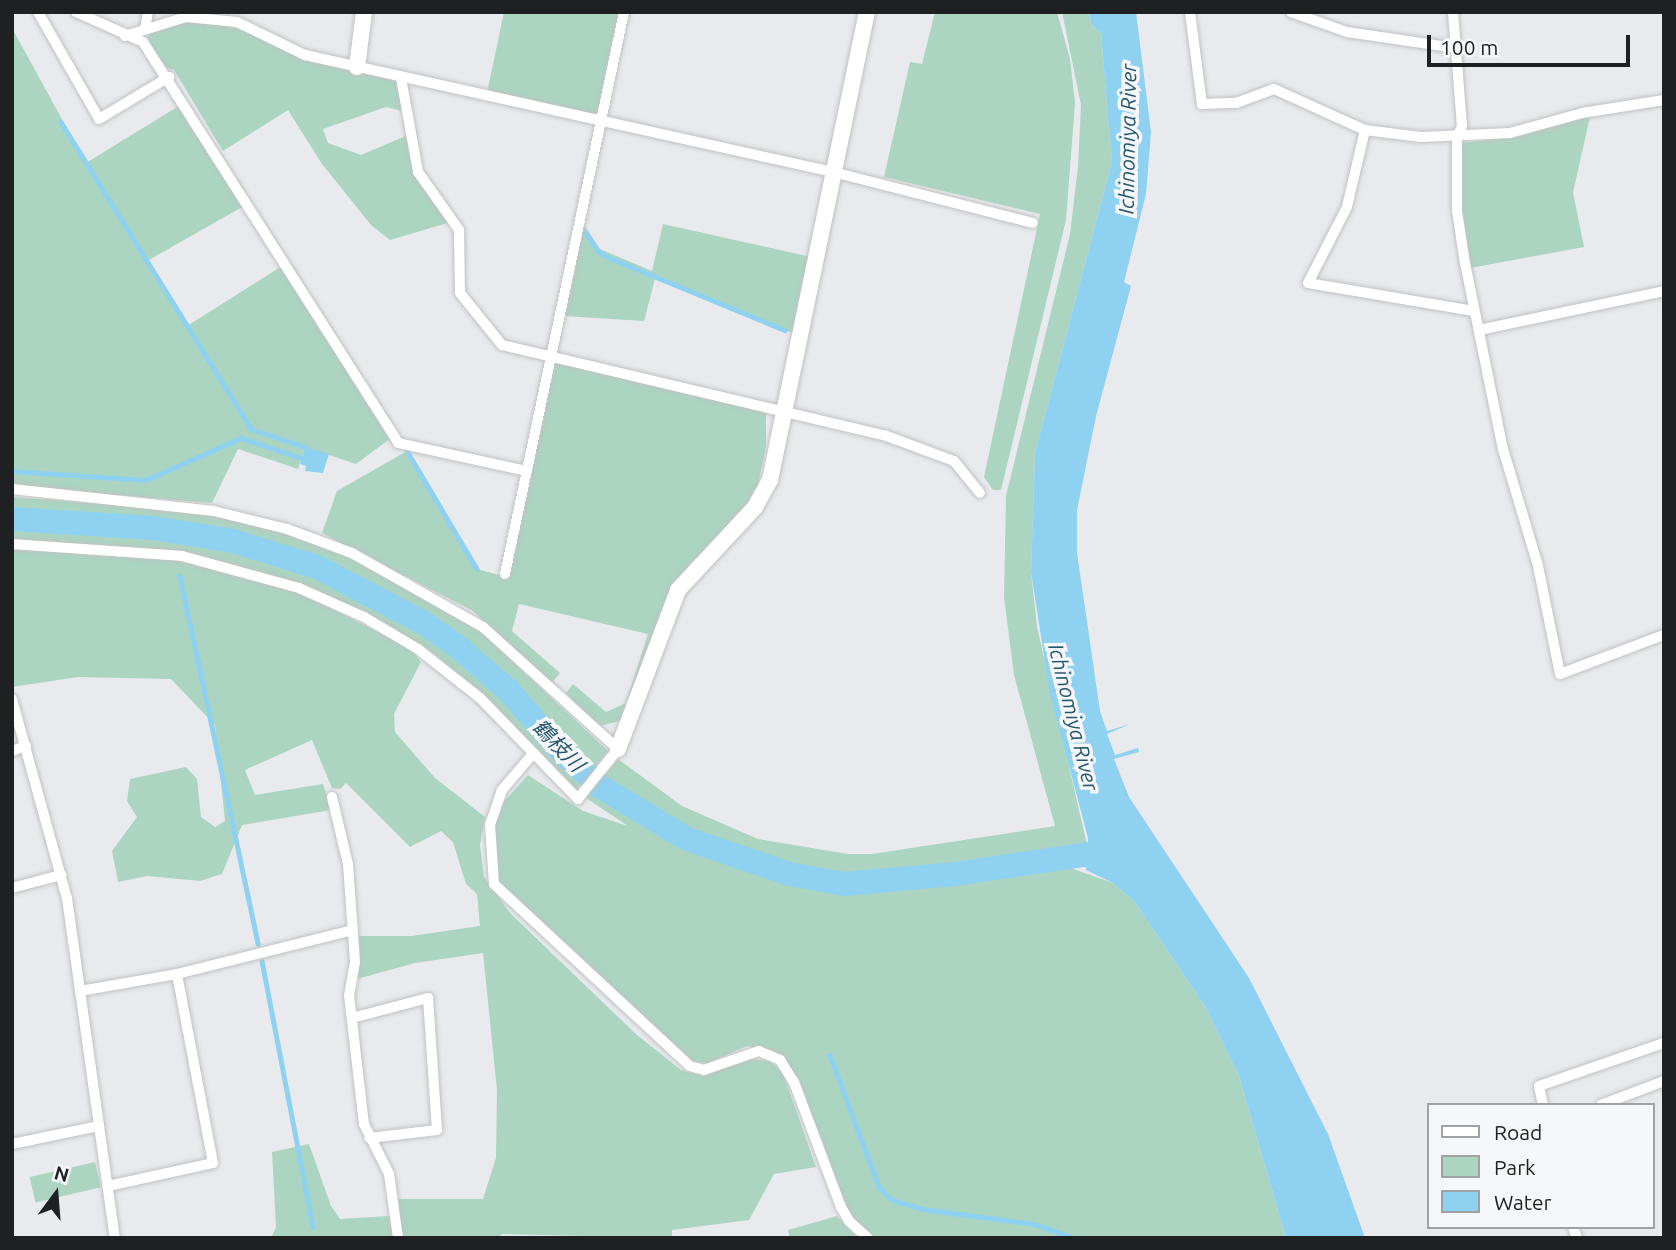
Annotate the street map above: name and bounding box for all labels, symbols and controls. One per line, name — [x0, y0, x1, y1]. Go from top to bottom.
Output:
scale bar — [1431, 21, 1634, 65]
text: 100 m — [1440, 35, 1498, 59]
water label: Ichinomiya River — [1113, 64, 1141, 214]
water label: Ichinomiya River — [1044, 641, 1104, 793]
water label: 鶴枝川 — [528, 714, 590, 776]
legend — [1428, 1103, 1655, 1229]
text: Road — [1494, 1120, 1542, 1144]
text: Park — [1494, 1155, 1536, 1179]
north arrow — [21, 1159, 91, 1229]
text: N — [52, 1161, 72, 1186]
text: Water — [1494, 1190, 1552, 1214]

